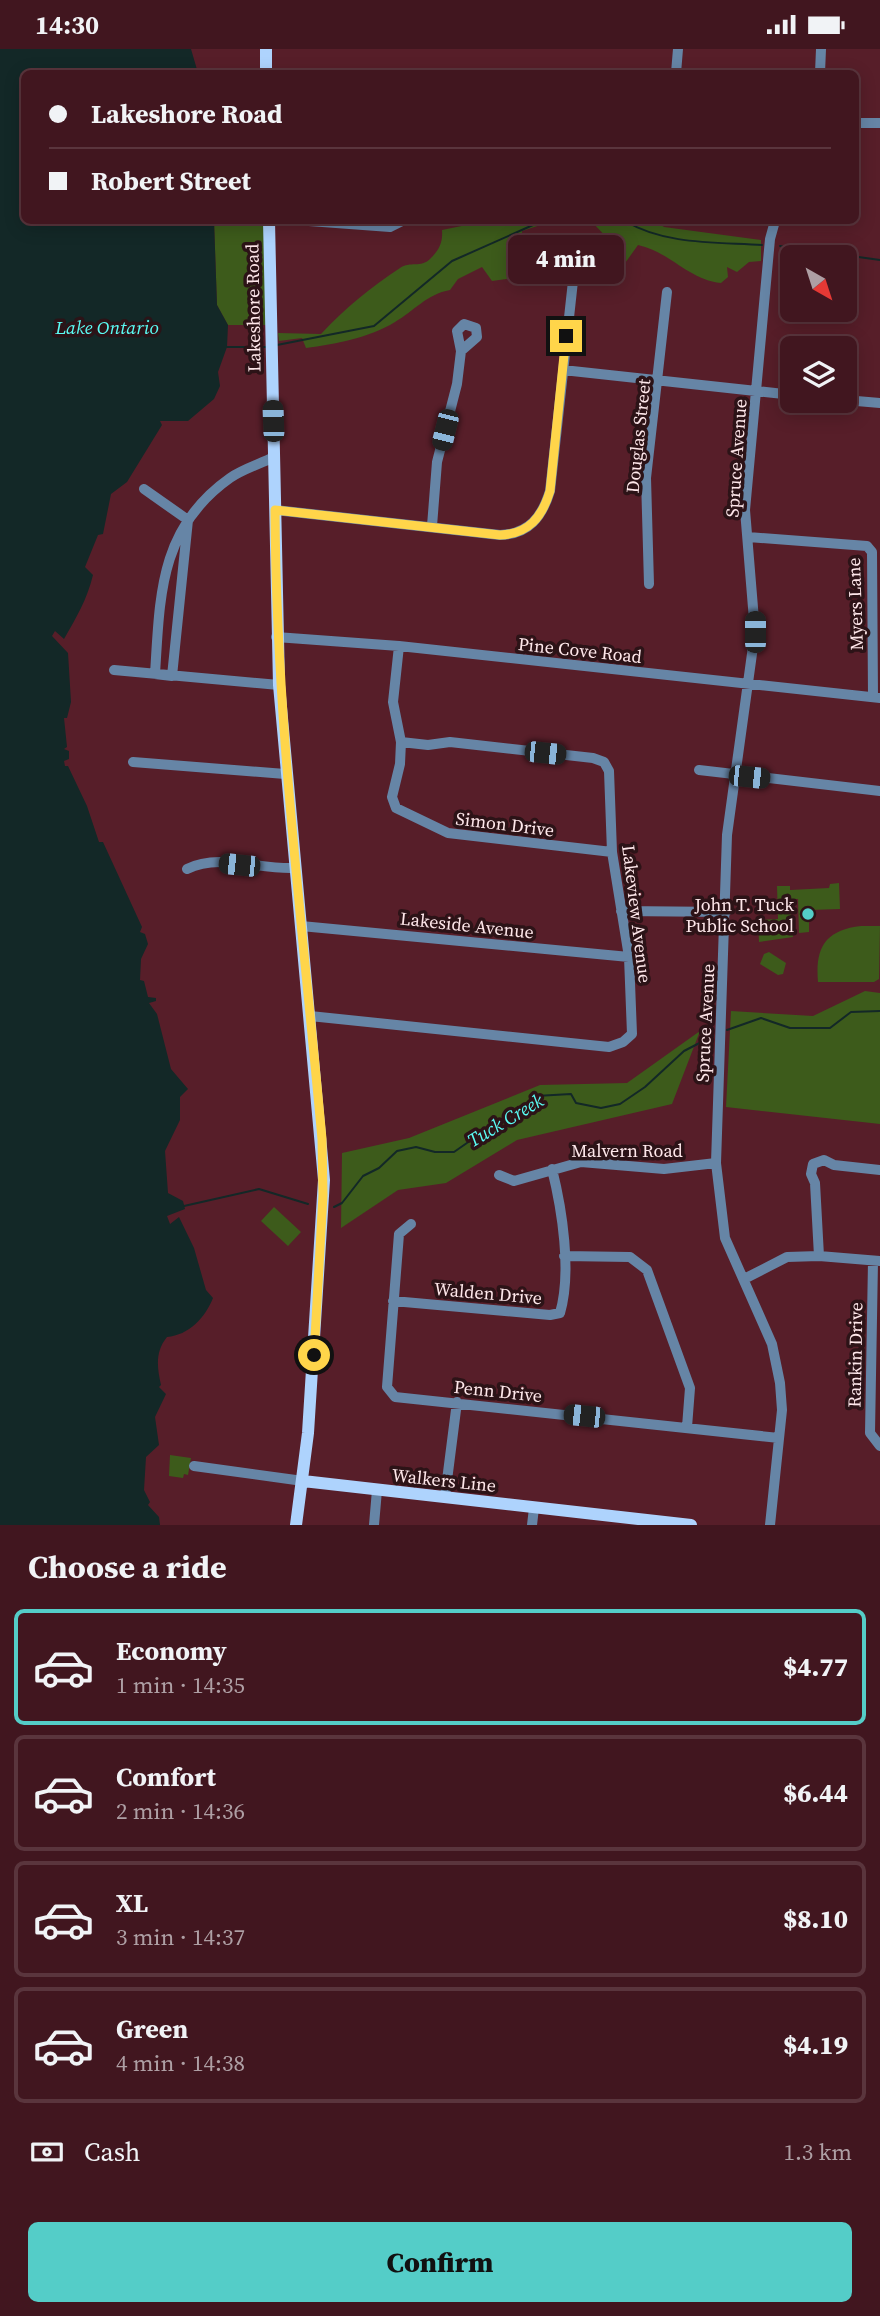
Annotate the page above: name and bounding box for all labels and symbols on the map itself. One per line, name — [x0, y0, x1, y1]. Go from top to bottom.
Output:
callout: 4 min — [508, 235, 624, 283]
street label: Lakeshore Road — [239, 244, 267, 372]
north arrow — [780, 245, 858, 322]
water label: Lake Ontario — [54, 314, 159, 340]
route end — [550, 320, 582, 352]
street label: Douglas Street — [620, 377, 656, 494]
street label: Spruce Avenue — [719, 398, 753, 518]
car — [262, 400, 285, 442]
car — [430, 407, 461, 453]
street label: Myers Lane — [841, 557, 869, 651]
car — [745, 611, 766, 653]
street label: Pine Cove Road — [517, 631, 643, 669]
car — [524, 740, 567, 766]
car — [728, 764, 771, 790]
street label: Simon Drive — [454, 806, 556, 842]
street label: Lakeview Avenue — [616, 844, 658, 984]
car — [218, 852, 261, 878]
place label: John T. Tuck Public School — [685, 892, 794, 938]
street label: Lakeside Avenue — [399, 906, 535, 944]
marker: John T. Tuck Public School — [800, 906, 816, 922]
street label: Spruce Avenue — [689, 963, 721, 1083]
water label: Tuck Creek — [462, 1087, 548, 1153]
street label: Malvern Road — [571, 1138, 683, 1163]
street label: Walden Drive — [433, 1276, 543, 1310]
street label: Rankin Drive — [842, 1302, 868, 1408]
route start — [298, 1339, 330, 1371]
street label: Penn Drive — [453, 1374, 543, 1408]
car — [563, 1403, 606, 1429]
street label: Walkers Line — [391, 1462, 497, 1498]

